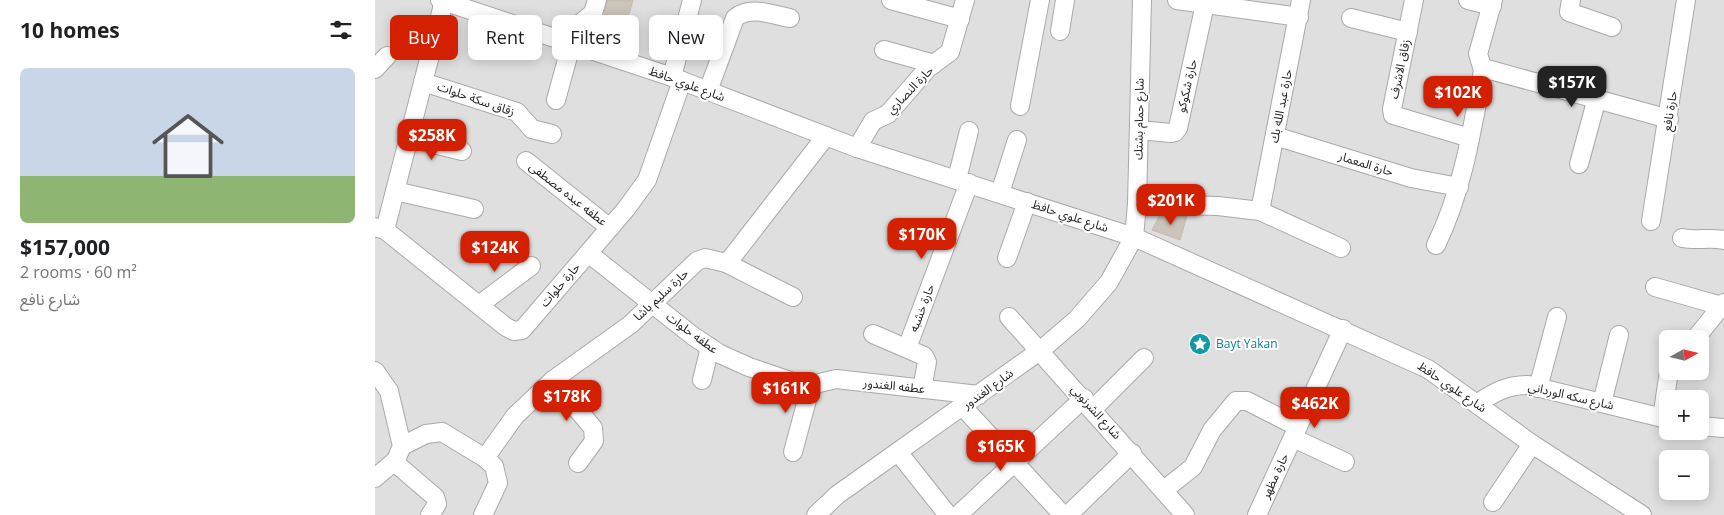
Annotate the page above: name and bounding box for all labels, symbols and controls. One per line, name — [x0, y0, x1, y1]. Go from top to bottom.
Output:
chip: Buy — [390, 15, 458, 60]
chip: Rent — [468, 15, 542, 60]
chip: Filters — [552, 15, 639, 60]
chip: New — [649, 15, 723, 60]
text: 10 homes — [20, 16, 120, 44]
icon: filters — [327, 16, 355, 44]
street label: زقاق الاشرف — [1385, 37, 1414, 100]
street label: حارة شكوكو — [1172, 58, 1201, 114]
street label: شارع علوي حافظ — [646, 62, 728, 107]
street label: حارة النصاري — [882, 62, 938, 119]
pin: $157K — [1537, 66, 1607, 108]
street label: حارة عبد الله بك — [1265, 68, 1296, 144]
text: $157K — [1548, 71, 1596, 93]
pin: $102K — [1423, 76, 1493, 118]
street label: زقاق سكة حلوات — [435, 77, 517, 120]
street label: شارع حمام بشتك — [1129, 78, 1149, 160]
text: $102K — [1434, 81, 1482, 103]
street label: حارة نافع — [1658, 89, 1682, 133]
icon: home — [143, 101, 233, 191]
pin: $258K — [397, 119, 467, 161]
text: $258K — [408, 124, 456, 146]
street label: حارة المعمار — [1336, 147, 1396, 180]
street label: عطفه عبده مصطفى — [526, 158, 611, 230]
pin: $201K — [1136, 184, 1206, 226]
text: $201K — [1147, 189, 1195, 211]
street label: شارع علوي حافظ — [1029, 195, 1111, 238]
pin: $170K — [887, 218, 957, 260]
text: $170K — [898, 223, 946, 245]
pin: $124K — [460, 230, 530, 273]
text: $157,000 — [20, 233, 110, 261]
text: $124K — [471, 236, 519, 258]
street label: حارة حلوات — [536, 259, 584, 310]
text: 2 rooms · 60 m² — [20, 261, 137, 283]
street label: حارة سليم باشا — [629, 265, 693, 325]
street label: حارة خشبه — [905, 282, 938, 334]
text: شارع نافع — [20, 288, 80, 310]
street label: عطفه حلوات — [663, 308, 722, 357]
north arrow — [1659, 330, 1709, 380]
map controls — [1659, 330, 1709, 500]
place icon: Bayt Yakan — [1188, 332, 1212, 356]
place label: Bayt Yakan — [1216, 335, 1278, 352]
street label: شارع علوي حافظ — [1413, 357, 1490, 417]
street label: شارع الغندور — [958, 364, 1017, 414]
pin: $161K — [751, 372, 821, 414]
street label: عطفه الغندور — [861, 374, 926, 397]
text: $161K — [762, 377, 810, 399]
street label: شارع سكه الورداني — [1526, 377, 1616, 415]
pin: $178K — [532, 380, 602, 422]
street label: شارع الشرنوبي — [1066, 381, 1125, 444]
text: $178K — [543, 385, 591, 407]
pin: $462K — [1280, 386, 1350, 429]
button: + — [1659, 390, 1709, 440]
text: $462K — [1291, 392, 1339, 414]
pin: $165K — [966, 430, 1036, 472]
text: $165K — [977, 435, 1025, 457]
street label: حارة مظهر — [1256, 450, 1292, 502]
button: − — [1659, 450, 1709, 500]

